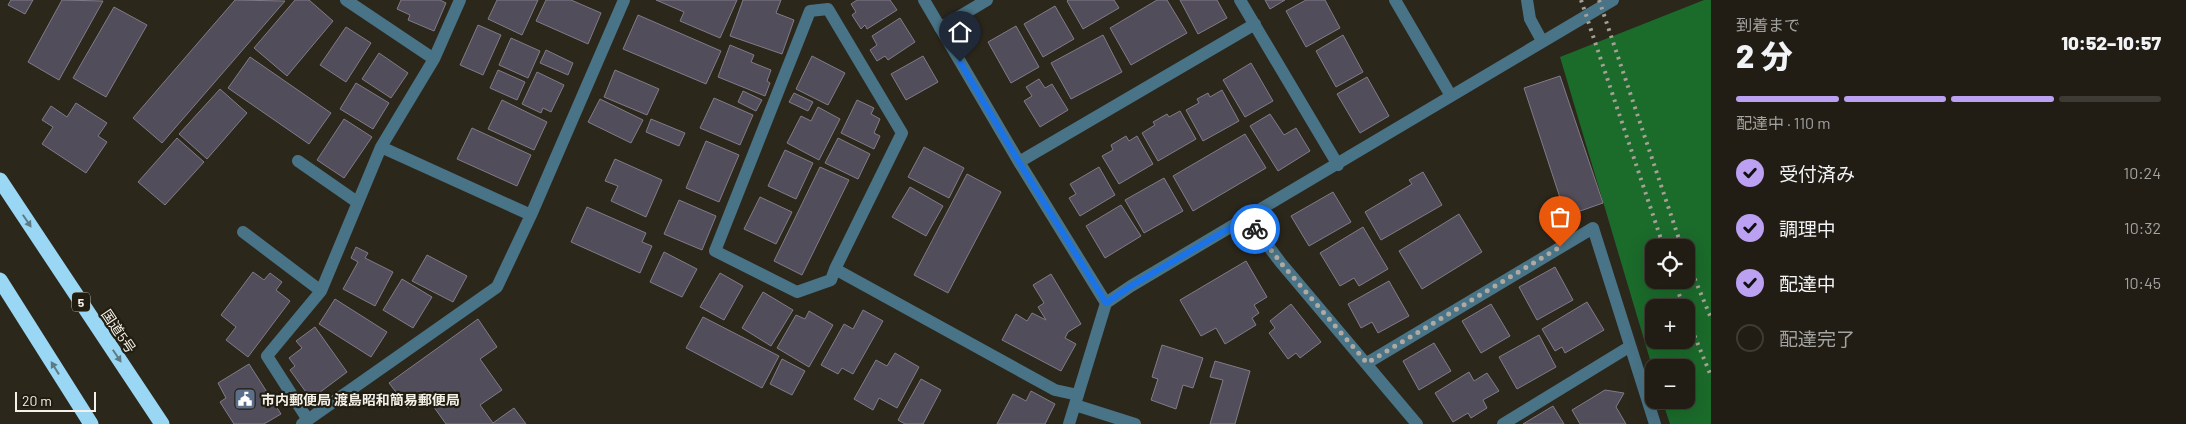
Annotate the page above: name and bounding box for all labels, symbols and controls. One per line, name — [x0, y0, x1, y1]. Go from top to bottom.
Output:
pin — [939, 11, 981, 62]
text: 到着まで — [1736, 15, 1800, 34]
icon: home — [946, 18, 974, 46]
text: 10:52–10:57 — [2061, 31, 2161, 54]
text: 2 分 — [1736, 36, 1793, 74]
text: 配達中 · 110 m — [1736, 113, 1830, 132]
icon: check — [1736, 159, 1764, 187]
text: 受付済み — [1779, 162, 1855, 185]
text: 10:24 — [2124, 163, 2161, 182]
pin — [1539, 196, 1581, 247]
icon: bag — [1546, 203, 1574, 231]
courier — [1230, 204, 1280, 254]
one-way arrow — [22, 214, 32, 227]
icon: check — [1736, 214, 1764, 242]
icon: bike — [1241, 215, 1269, 243]
text: 調理中 — [1779, 217, 1836, 240]
text: 10:32 — [2124, 218, 2161, 237]
map controls — [1645, 239, 1695, 409]
button: locate — [1645, 239, 1695, 289]
icon: check — [1736, 269, 1764, 297]
text: 配達中 — [1779, 272, 1836, 295]
text: 10:45 — [2124, 273, 2161, 292]
road number: 5 — [72, 292, 90, 312]
button: + — [1645, 299, 1695, 349]
street label: 国道5号 — [98, 306, 140, 356]
text: 配達完了 — [1779, 327, 1855, 350]
one-way arrow — [112, 349, 121, 363]
button: − — [1645, 359, 1695, 409]
one-way arrow — [51, 361, 60, 375]
public building icon: 市内郵便局 渡島昭和簡易郵便局 — [233, 387, 257, 411]
scale bar — [15, 389, 96, 412]
place label: 市内郵便局 渡島昭和簡易郵便局 — [261, 391, 460, 408]
text: 20 m — [22, 392, 52, 409]

